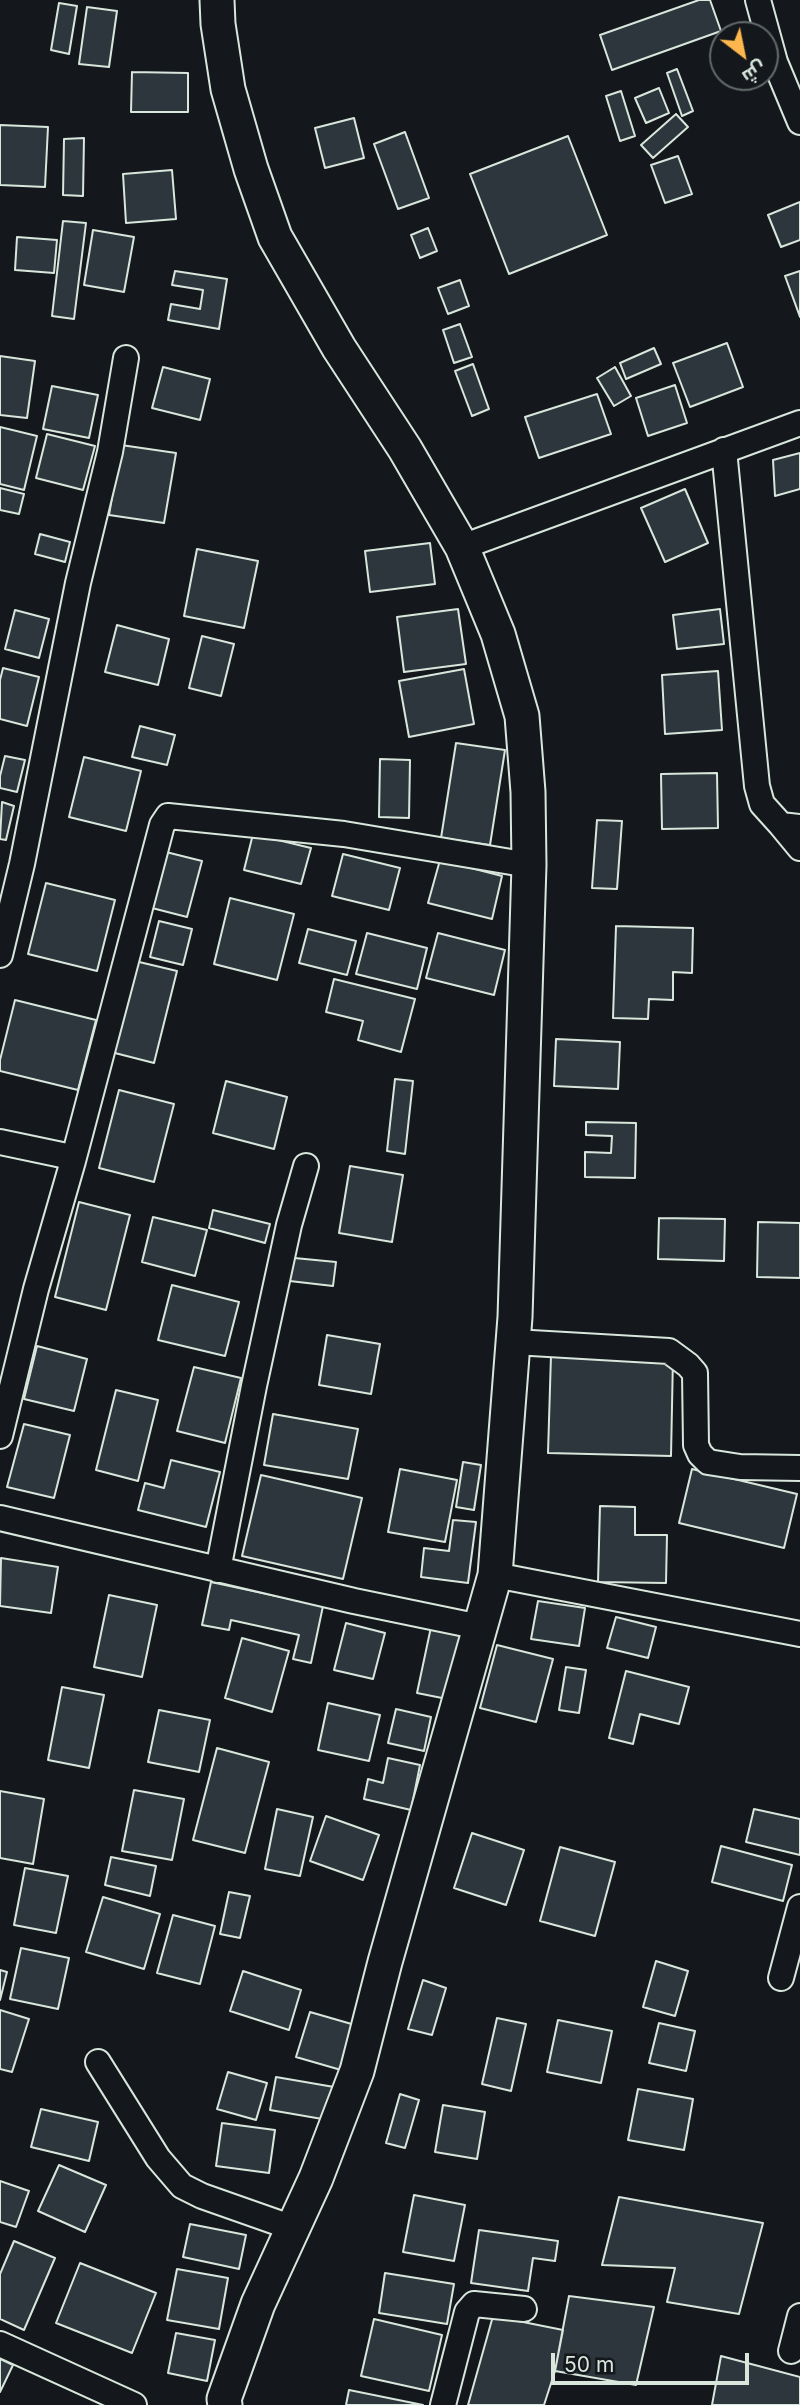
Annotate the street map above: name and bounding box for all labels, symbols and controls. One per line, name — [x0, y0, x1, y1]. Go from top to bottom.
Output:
north arrow — [709, 21, 779, 91]
text: ش — [738, 56, 771, 89]
scale bar — [555, 2338, 753, 2382]
text: 50 m — [564, 2352, 614, 2377]

